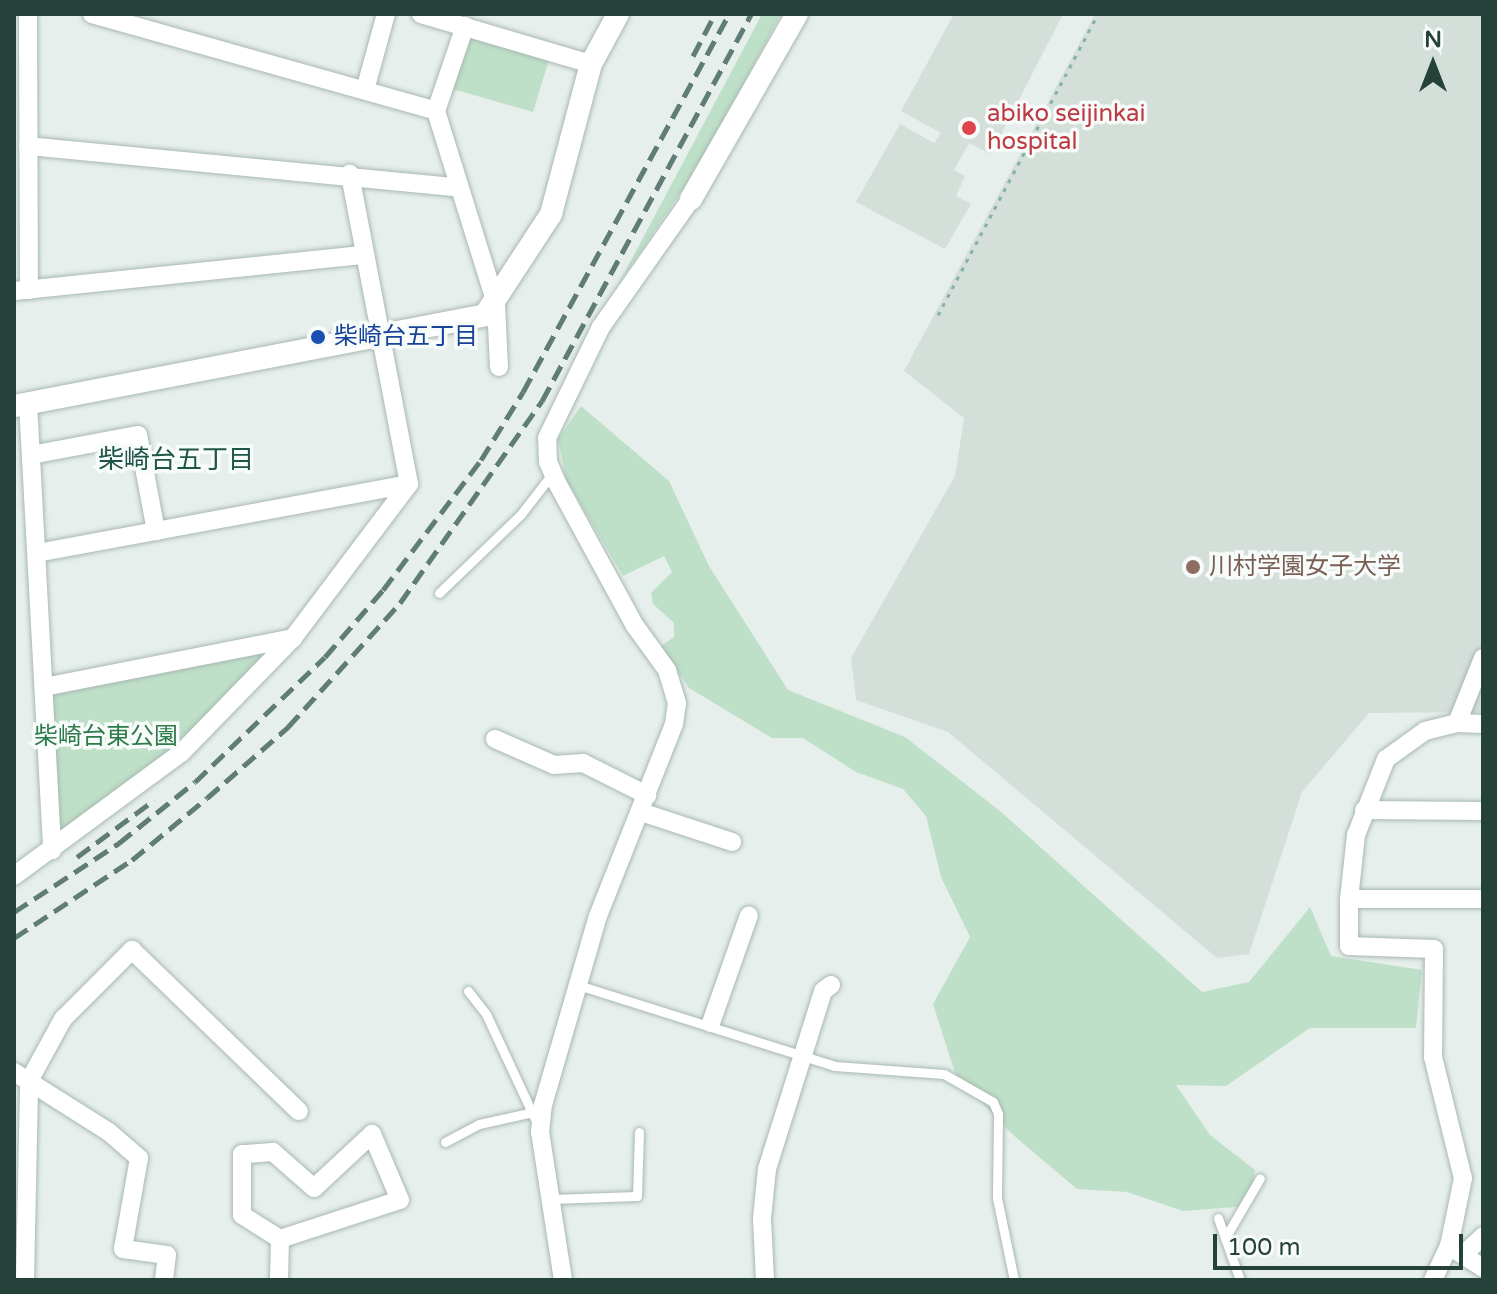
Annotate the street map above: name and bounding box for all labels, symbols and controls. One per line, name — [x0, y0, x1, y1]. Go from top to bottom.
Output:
north arrow — [1393, 24, 1473, 104]
text: N — [1424, 27, 1442, 53]
place label: abiko seijinkai hospital — [987, 100, 1145, 156]
marker: abiko seijinkai hospital — [958, 117, 980, 139]
place label: 柴崎台五丁目 — [334, 323, 478, 351]
marker: 柴崎台五丁目 — [309, 328, 327, 346]
district label: 柴崎台五丁目 — [98, 444, 254, 476]
place label: 川村学園女子大学 — [1209, 553, 1401, 581]
marker: 川村学園女子大学 — [1184, 558, 1202, 576]
park label: 柴崎台東公園 — [34, 723, 178, 751]
scale bar — [1217, 1218, 1467, 1268]
text: 100 m — [1227, 1233, 1301, 1262]

